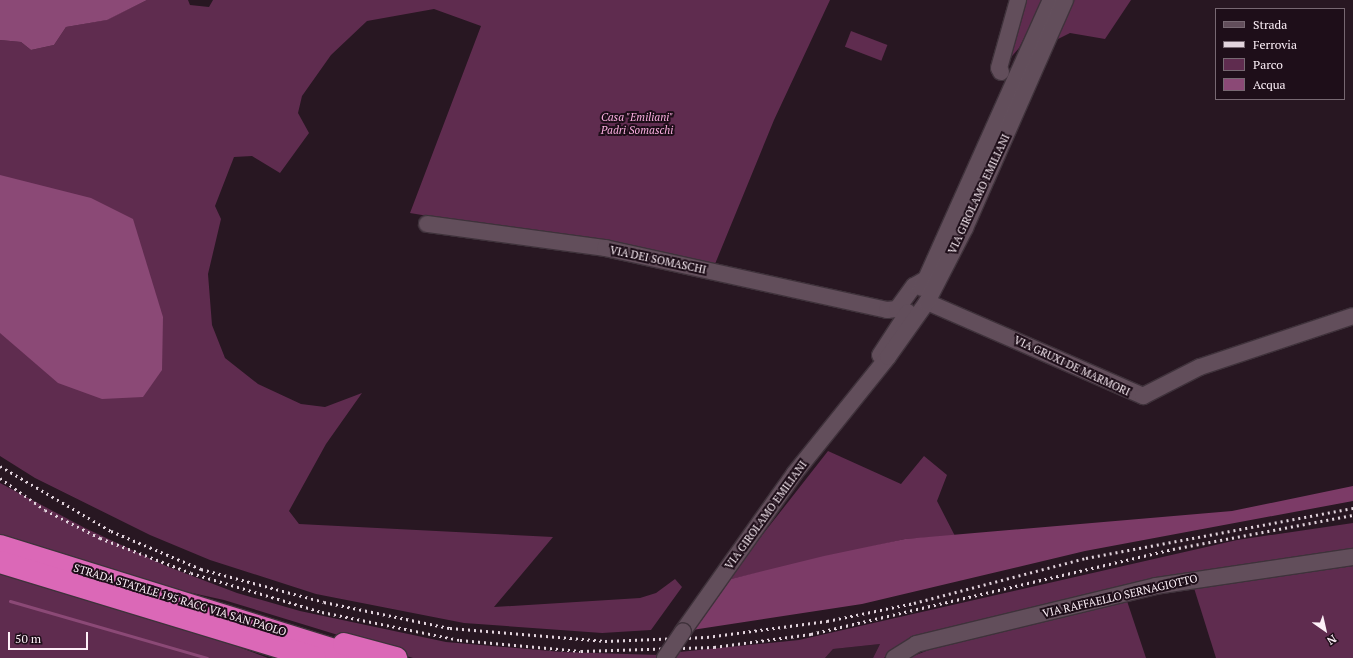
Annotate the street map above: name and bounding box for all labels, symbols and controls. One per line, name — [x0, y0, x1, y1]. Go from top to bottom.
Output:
legend — [1215, 8, 1345, 100]
text: Strada — [1253, 17, 1287, 32]
text: Ferrovia — [1253, 37, 1297, 52]
text: Parco — [1253, 57, 1283, 72]
text: Acqua — [1253, 77, 1286, 92]
park label: Casa "Emiliani" Padri Somaschi — [601, 111, 673, 137]
street label: VIA GIROLAMO EMILIANI — [945, 132, 1013, 256]
street label: VIA DEI SOMASCHI — [609, 243, 707, 277]
street label: VIA GRUXI DE MARMORI — [1012, 333, 1132, 399]
street label: VIA GIROLAMO EMILIANI — [722, 458, 810, 572]
street label: STRADA STATALE 195 RACC VIA SAN PAOLO — [72, 561, 288, 639]
street label: VIA RAFFAELLO SERNAGIOTTO — [1041, 572, 1199, 620]
north arrow — [1305, 610, 1345, 650]
scale bar — [10, 624, 90, 650]
text: 50 m — [15, 631, 41, 646]
text: N — [1324, 632, 1339, 648]

